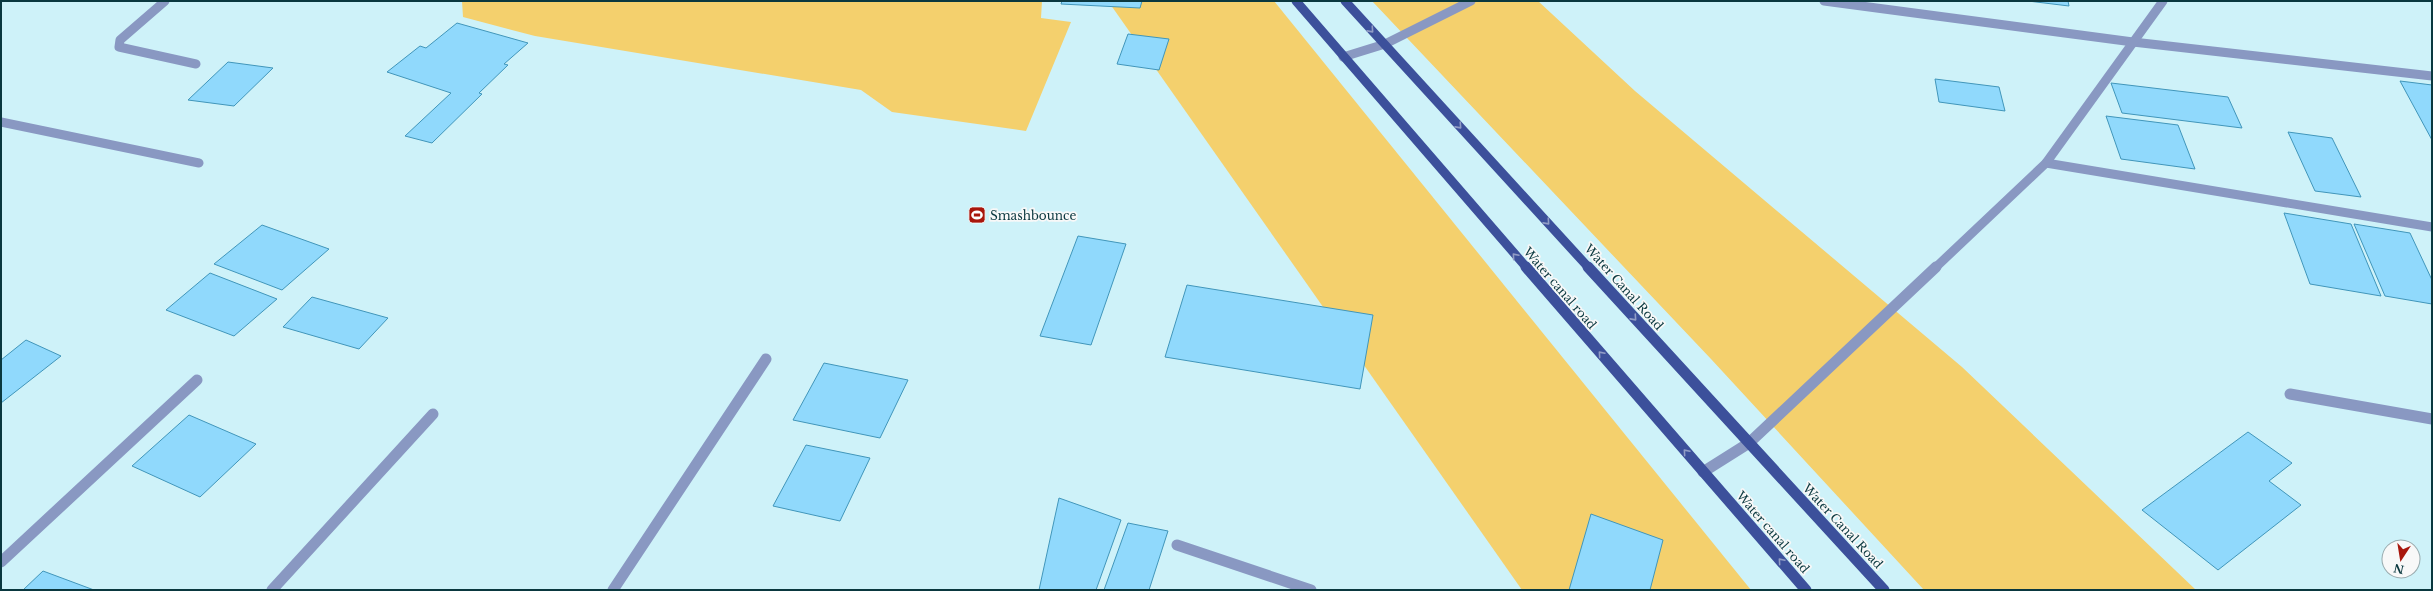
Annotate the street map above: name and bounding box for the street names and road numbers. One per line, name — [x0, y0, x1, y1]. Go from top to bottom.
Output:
street label: Water Canal Road — [1581, 240, 1667, 333]
street label: Water canal road — [1520, 243, 1600, 332]
street label: Water Canal Road — [1799, 480, 1886, 571]
street label: Water canal road — [1733, 487, 1813, 576]

